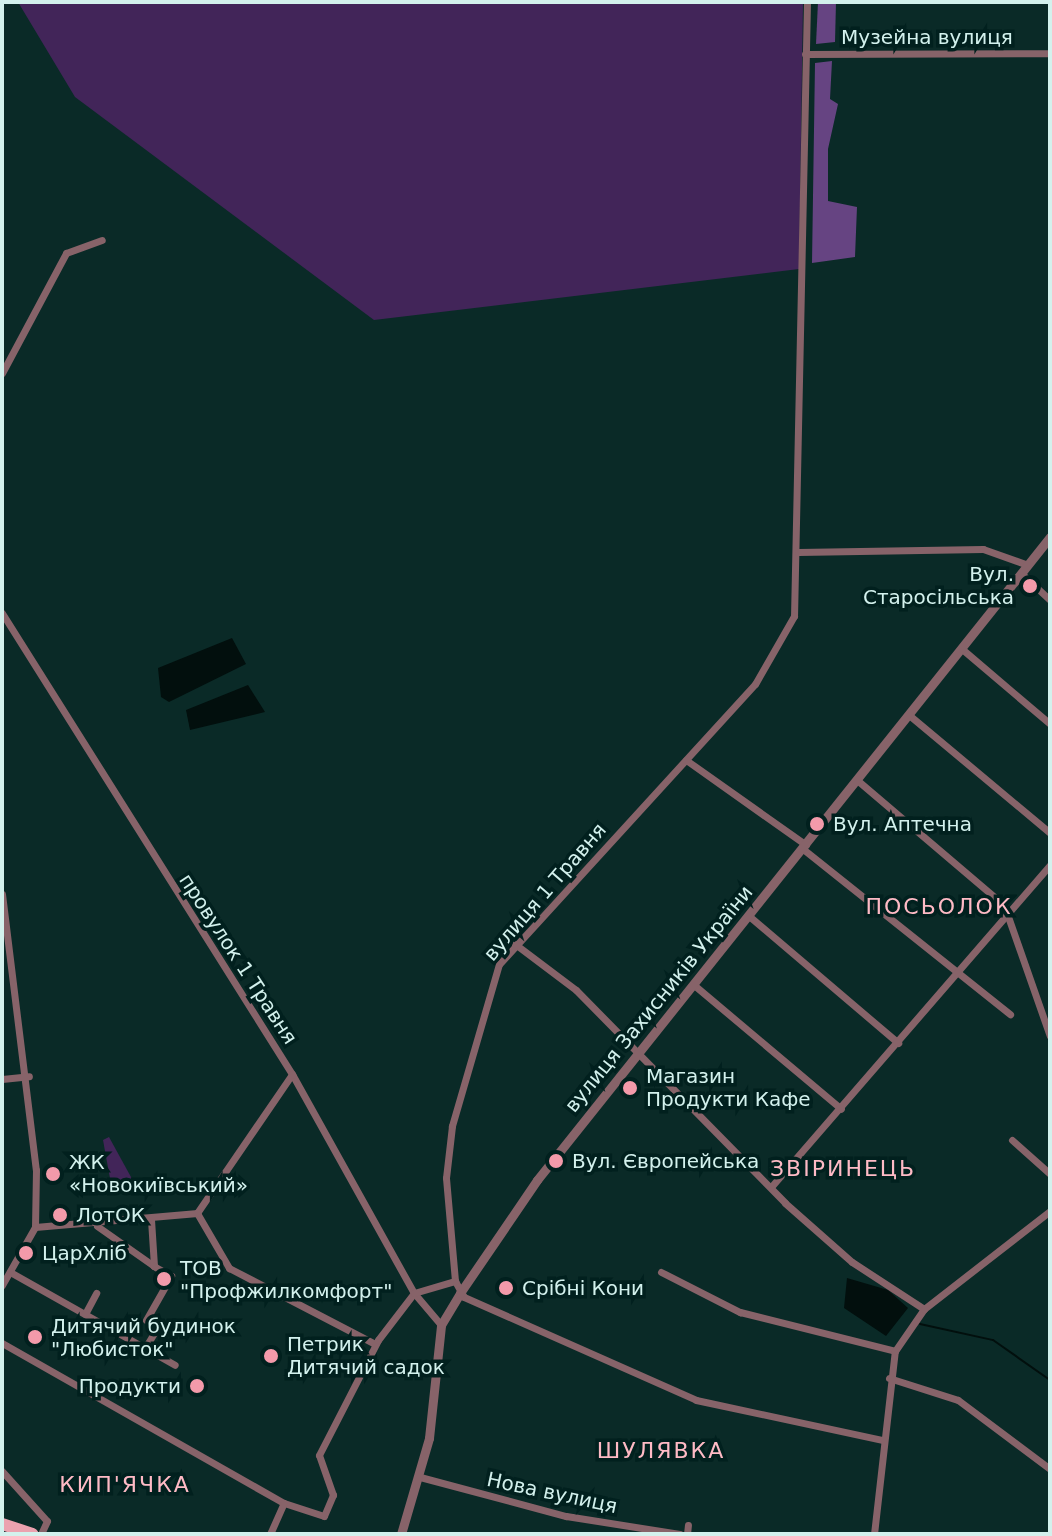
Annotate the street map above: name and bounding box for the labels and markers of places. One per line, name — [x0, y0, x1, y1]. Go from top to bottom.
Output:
place label: Вул. Старосільська — [863, 562, 1014, 609]
marker: Вул. Старосільська — [1021, 577, 1039, 595]
place label: Вул. Аптечна — [833, 812, 972, 836]
marker: Вул. Аптечна — [808, 815, 826, 833]
place label: Магазин Продукти Кафе — [646, 1064, 811, 1111]
marker: Магазин Продукти Кафе — [621, 1079, 639, 1097]
place label: Вул. Європейська — [572, 1149, 759, 1173]
place label: ЖК «Новокиївський» — [69, 1150, 248, 1197]
marker: Вул. Європейська — [547, 1152, 565, 1170]
marker: ЖК «Новокиївський» — [44, 1165, 62, 1183]
place label: ЛотОК — [76, 1203, 145, 1227]
marker: ЛотОК — [51, 1206, 69, 1224]
place label: ЦарХліб — [42, 1241, 127, 1265]
marker: ЦарХліб — [17, 1244, 35, 1262]
place label: ТОВ "Профжилкомфорт" — [180, 1256, 392, 1303]
marker: ТОВ "Профжилкомфорт" — [155, 1270, 173, 1288]
place label: Срібні Кони — [522, 1276, 644, 1300]
marker: Срібні Кони — [497, 1279, 515, 1297]
place label: Дитячий будинок "Любисток" — [51, 1314, 236, 1361]
marker: Дитячий будинок "Любисток" — [26, 1328, 44, 1346]
place label: Петрик Дитячий садок — [287, 1332, 445, 1379]
marker: Петрик Дитячий садок — [262, 1347, 280, 1365]
place label: Продукти — [79, 1374, 181, 1398]
marker: Продукти — [188, 1377, 206, 1395]

